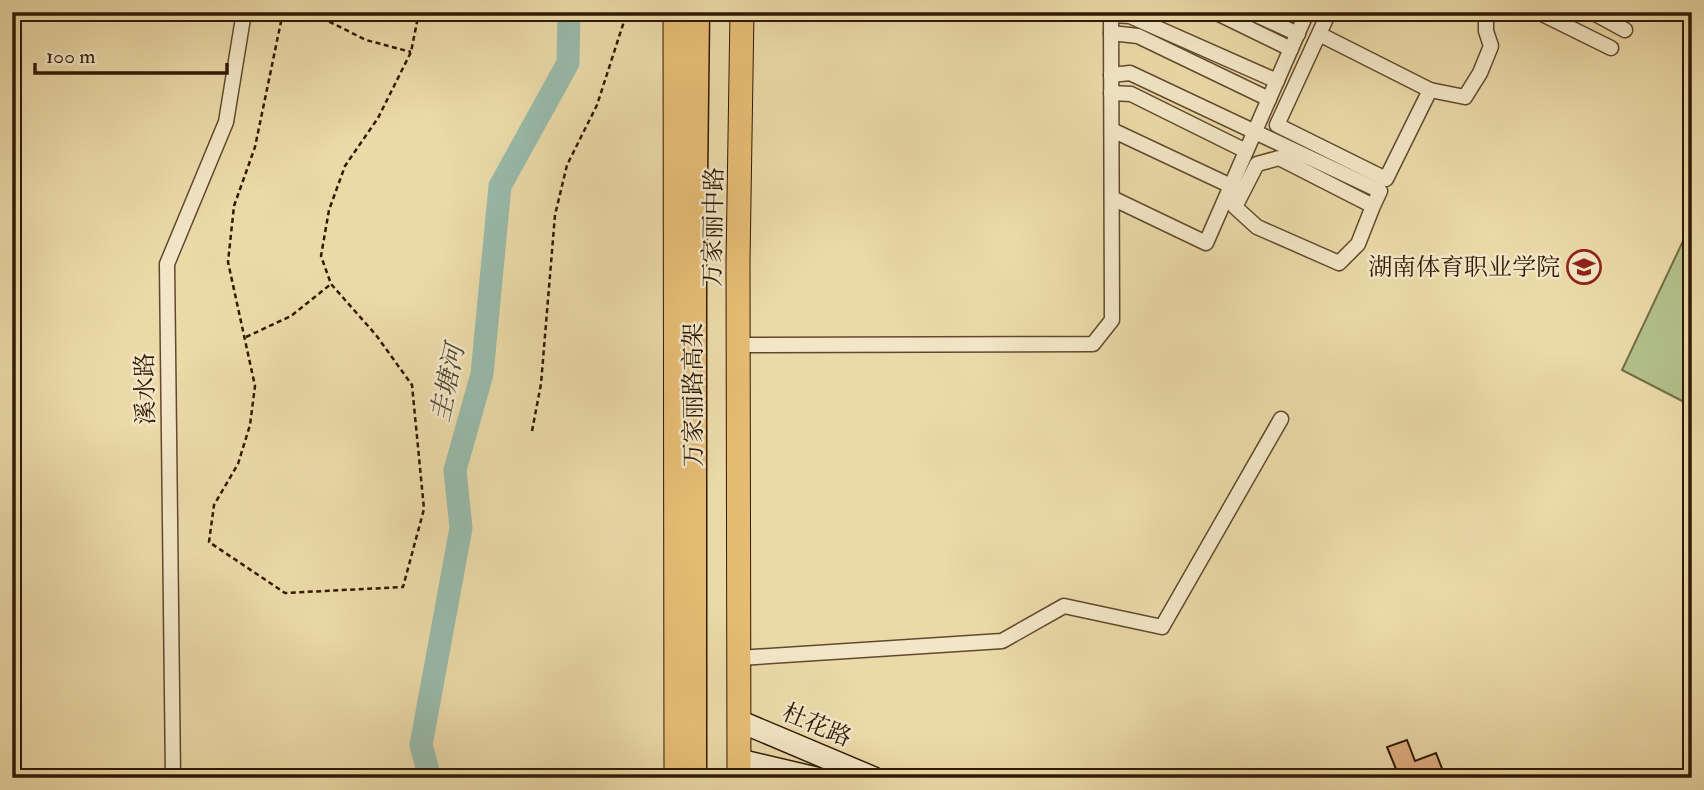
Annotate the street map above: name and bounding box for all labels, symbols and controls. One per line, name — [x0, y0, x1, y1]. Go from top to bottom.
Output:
scale bar — [35, 32, 228, 76]
text: 100 m — [46, 43, 96, 70]
street label: 万家丽中路 — [697, 167, 730, 287]
school or university icon: 湖南体育职业学院 — [1565, 248, 1603, 286]
place label: 湖南体育职业学院 — [1368, 252, 1560, 283]
street label: 万家丽路高架 — [678, 323, 709, 467]
water label: 圭塘河 — [424, 338, 473, 425]
street label: 溪水路 — [129, 353, 162, 425]
street label: 杜花路 — [778, 697, 856, 754]

